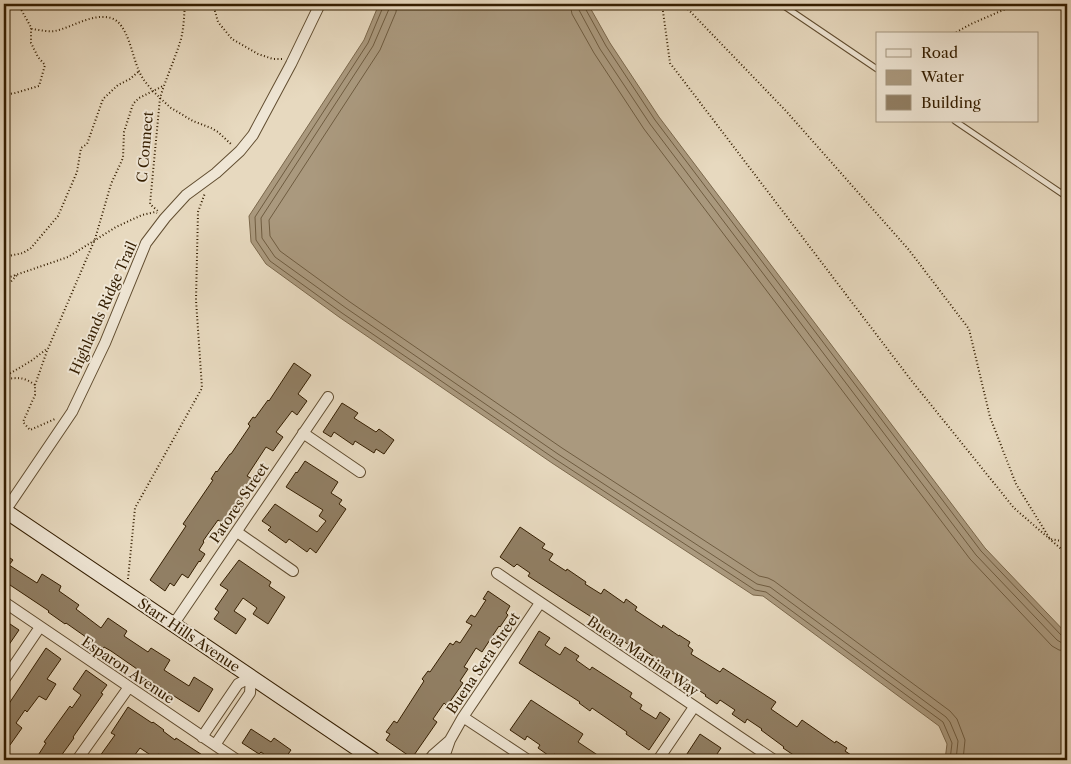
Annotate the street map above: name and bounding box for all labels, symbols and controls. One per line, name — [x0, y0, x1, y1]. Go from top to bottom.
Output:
legend — [876, 32, 1038, 122]
text: Road — [921, 43, 958, 62]
text: Water — [920, 67, 965, 86]
text: Building — [921, 93, 981, 112]
street label: C Connect — [133, 111, 157, 183]
street label: Highlands Ridge Trail — [66, 239, 140, 377]
street label: Patores Street — [206, 459, 272, 547]
street label: Starr Hills Avenue — [134, 594, 244, 676]
street label: Buena Sera Street — [442, 609, 524, 717]
street label: Buena Martina Way — [584, 612, 702, 700]
street label: Esparon Avenue — [78, 632, 178, 708]

